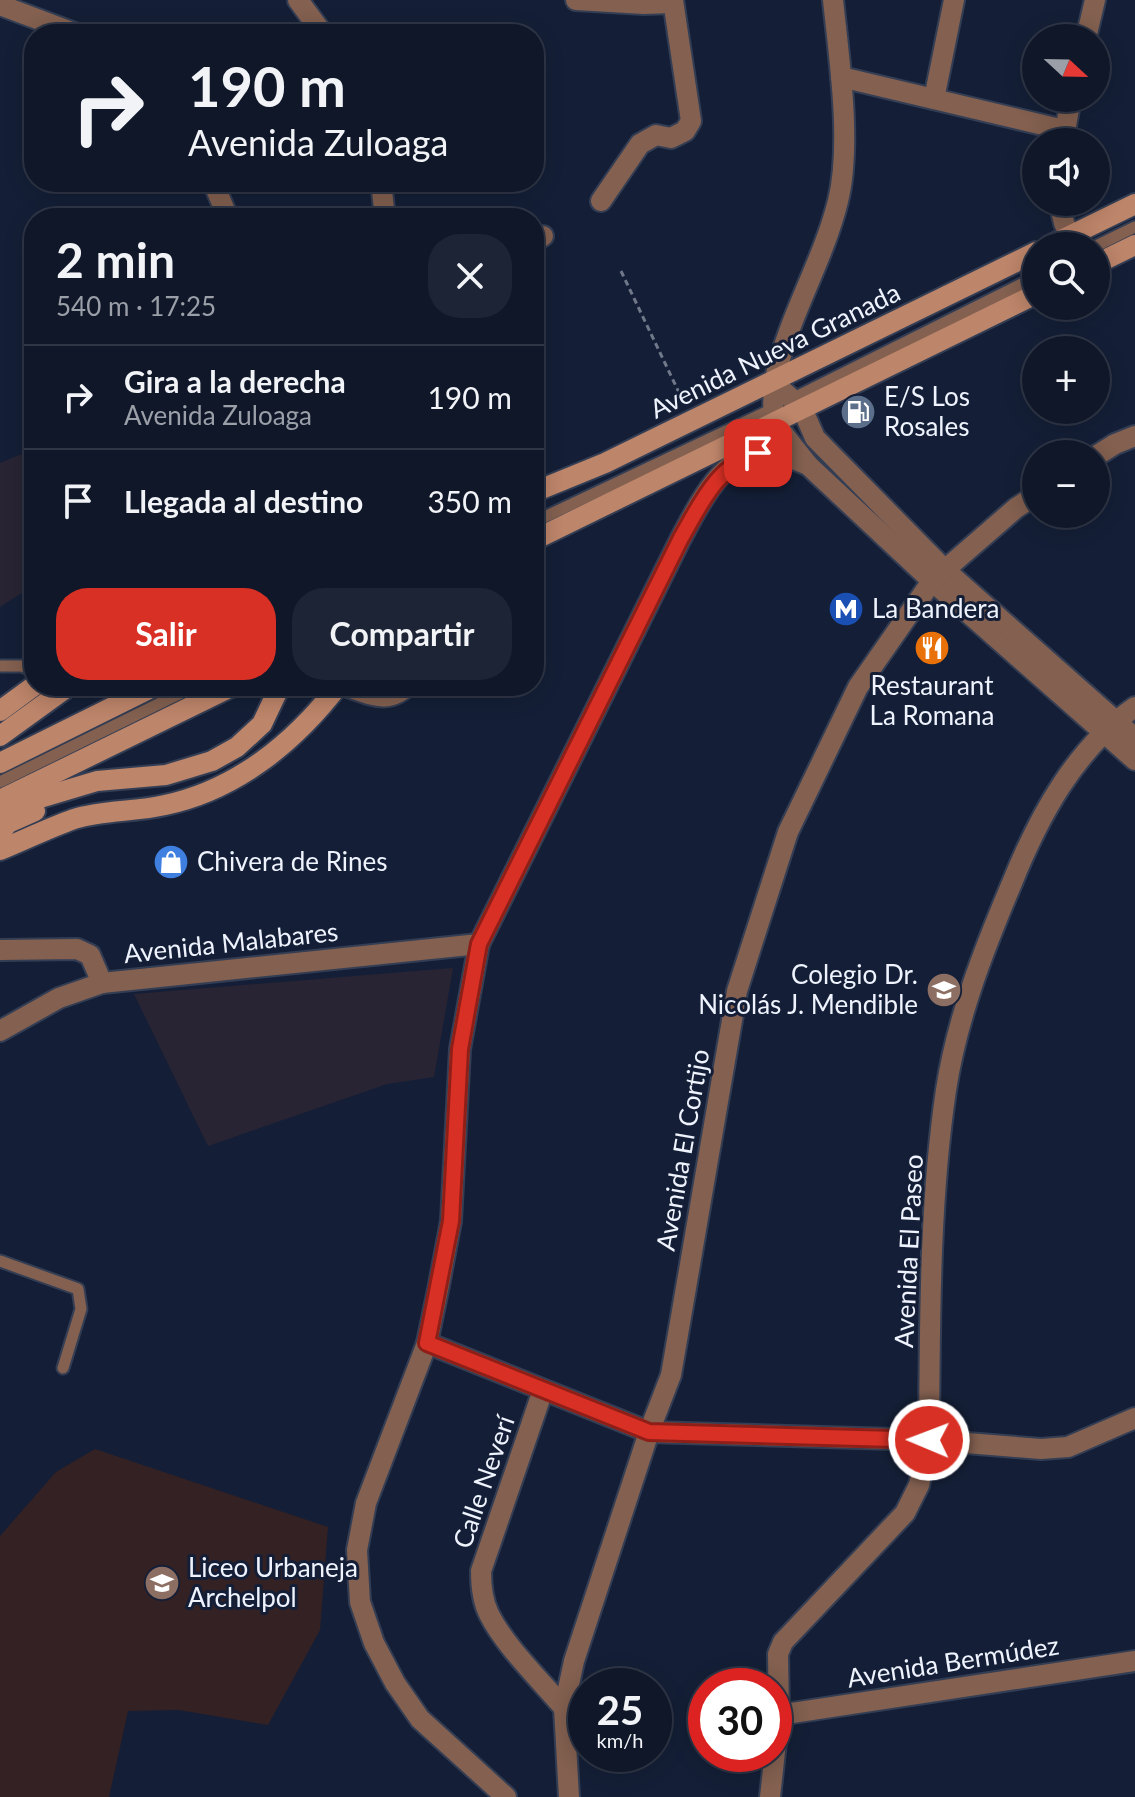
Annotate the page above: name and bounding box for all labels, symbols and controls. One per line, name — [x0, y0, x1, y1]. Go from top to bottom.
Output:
north arrow — [1022, 24, 1110, 112]
map controls — [1022, 24, 1110, 528]
text: 190 m — [188, 52, 346, 119]
icon: right — [56, 56, 160, 160]
text: Avenida Zuloaga — [188, 120, 448, 164]
button: sound — [1022, 128, 1110, 216]
text: 2 min — [56, 231, 175, 288]
button: search — [1022, 232, 1110, 320]
button: close — [428, 234, 512, 318]
street label: Avenida Nueva Granada — [644, 276, 905, 425]
text: 540 m · 17:25 — [56, 290, 216, 322]
button: + — [1022, 336, 1110, 424]
text: Gira a la derecha — [124, 363, 346, 399]
icon: right — [56, 375, 100, 419]
text: 190 m — [427, 379, 512, 415]
place label: E/S Los Rosales — [884, 380, 970, 442]
fuel station icon: E/S Los Rosales — [839, 393, 877, 431]
text: Avenida Zuloaga — [124, 399, 312, 431]
pin — [724, 419, 792, 487]
icon: arrive — [736, 431, 780, 475]
button: − — [1022, 440, 1110, 528]
icon: arrive — [56, 479, 100, 523]
text: Llegada al destino — [124, 483, 363, 519]
text: 350 m — [427, 483, 512, 519]
button: Salir — [56, 588, 276, 680]
button: Compartir — [292, 588, 512, 680]
metro station icon: La Bandera — [827, 590, 865, 628]
place label: La Bandera — [872, 592, 999, 624]
restaurant icon: Restaurant La Romana — [913, 629, 951, 667]
place label: Restaurant La Romana — [870, 669, 994, 731]
shop icon: Chivera de Rines — [152, 843, 190, 881]
place label: Chivera de Rines — [197, 845, 388, 877]
street label: Avenida Malabares — [122, 915, 340, 969]
place label: Colegio Dr. Nicolás J. Mendible — [698, 958, 918, 1020]
school or university icon: Colegio Dr. Nicolás J. Mendible — [925, 971, 963, 1009]
street label: Avenida El Cortijo — [649, 1046, 716, 1253]
street label: Avenida El Paseo — [887, 1153, 929, 1349]
position arrow — [887, 1398, 971, 1482]
street label: Calle Neverí — [445, 1410, 521, 1552]
place label: Liceo Urbaneja Archelpol — [188, 1551, 358, 1613]
school or university icon: Liceo Urbaneja Archelpol — [143, 1564, 181, 1602]
street label: Avenida Bermúdez — [845, 1628, 1061, 1694]
speed limit sign: 30 — [688, 1668, 792, 1772]
text: 25 — [597, 1686, 643, 1734]
text: km/h — [597, 1728, 643, 1752]

